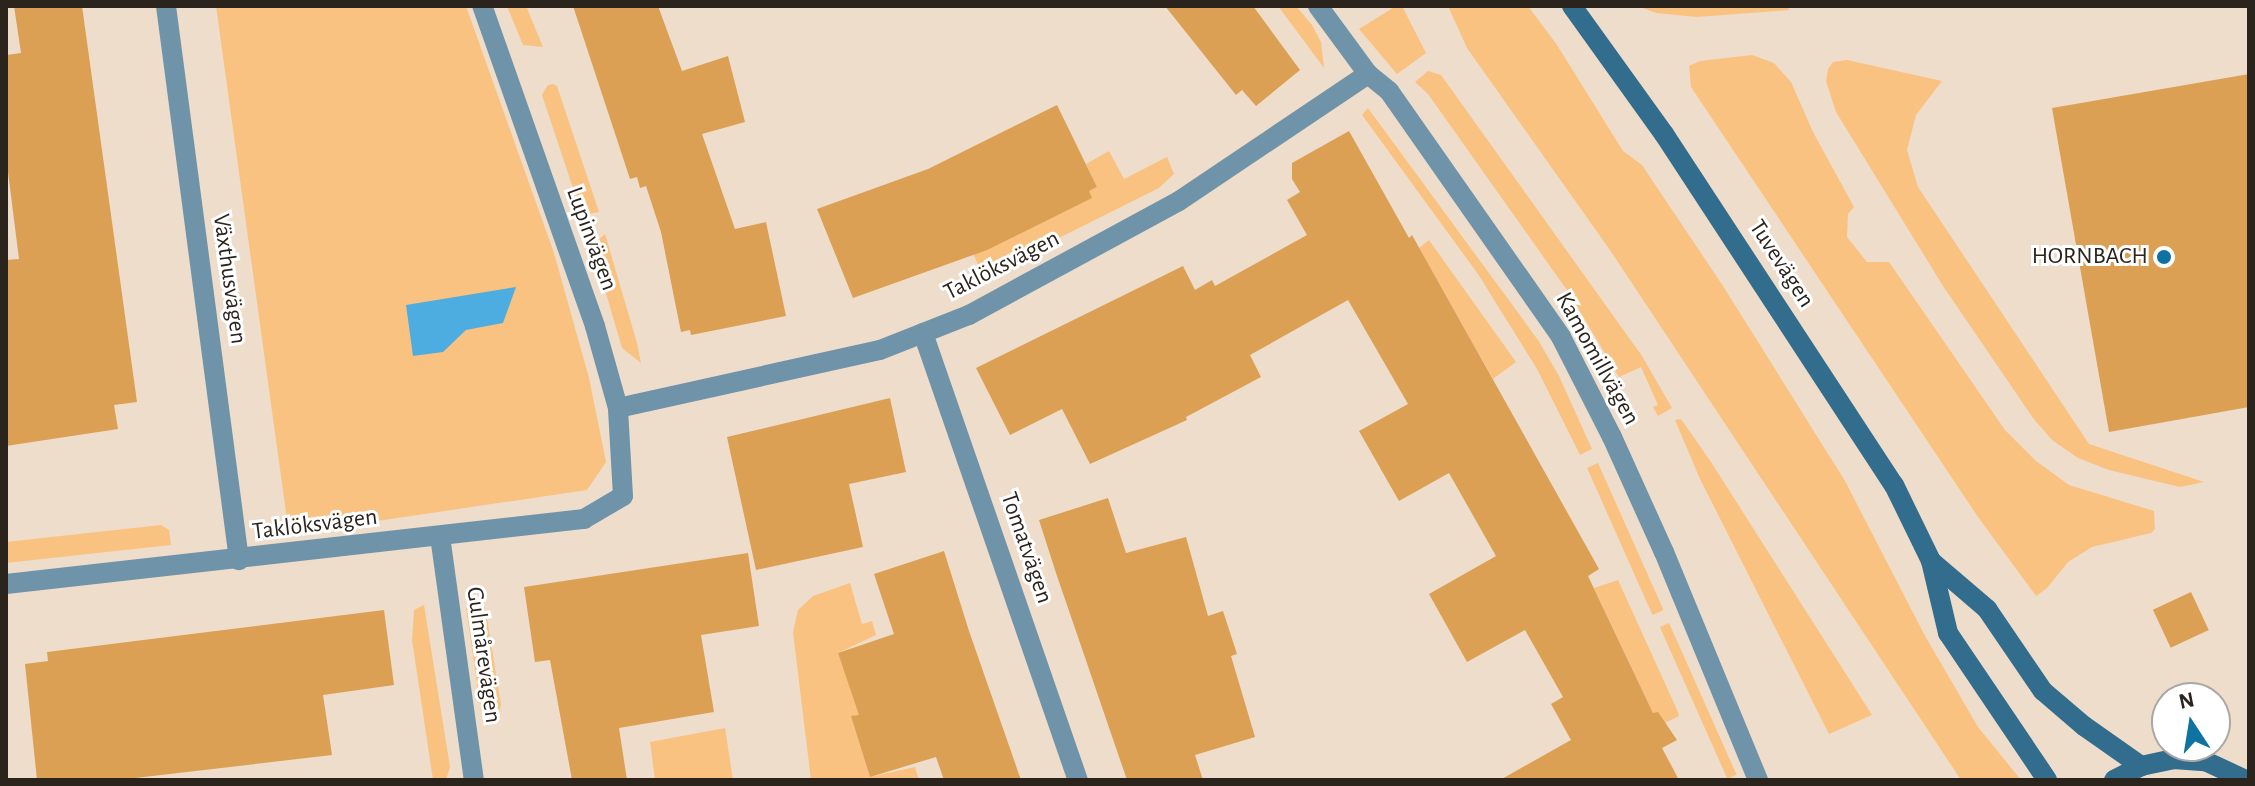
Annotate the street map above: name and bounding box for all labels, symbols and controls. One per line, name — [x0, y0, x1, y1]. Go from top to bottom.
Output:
street label: Lupinvägen — [559, 183, 623, 295]
street label: Växthusvägen — [206, 212, 252, 346]
street label: Tuvevägen — [1742, 215, 1820, 313]
street label: Taklöksvägen — [939, 225, 1065, 307]
place label: HORNBACH — [2032, 243, 2148, 271]
marker: HORNBACH — [2155, 248, 2173, 266]
street label: Kamomillvägen — [1549, 288, 1645, 430]
street label: Tomatvägen — [994, 489, 1058, 607]
street label: Taklöksvägen — [251, 503, 379, 547]
street label: Gulmårevägen — [459, 585, 507, 725]
north arrow — [2151, 682, 2231, 762]
text: N — [2177, 688, 2196, 713]

